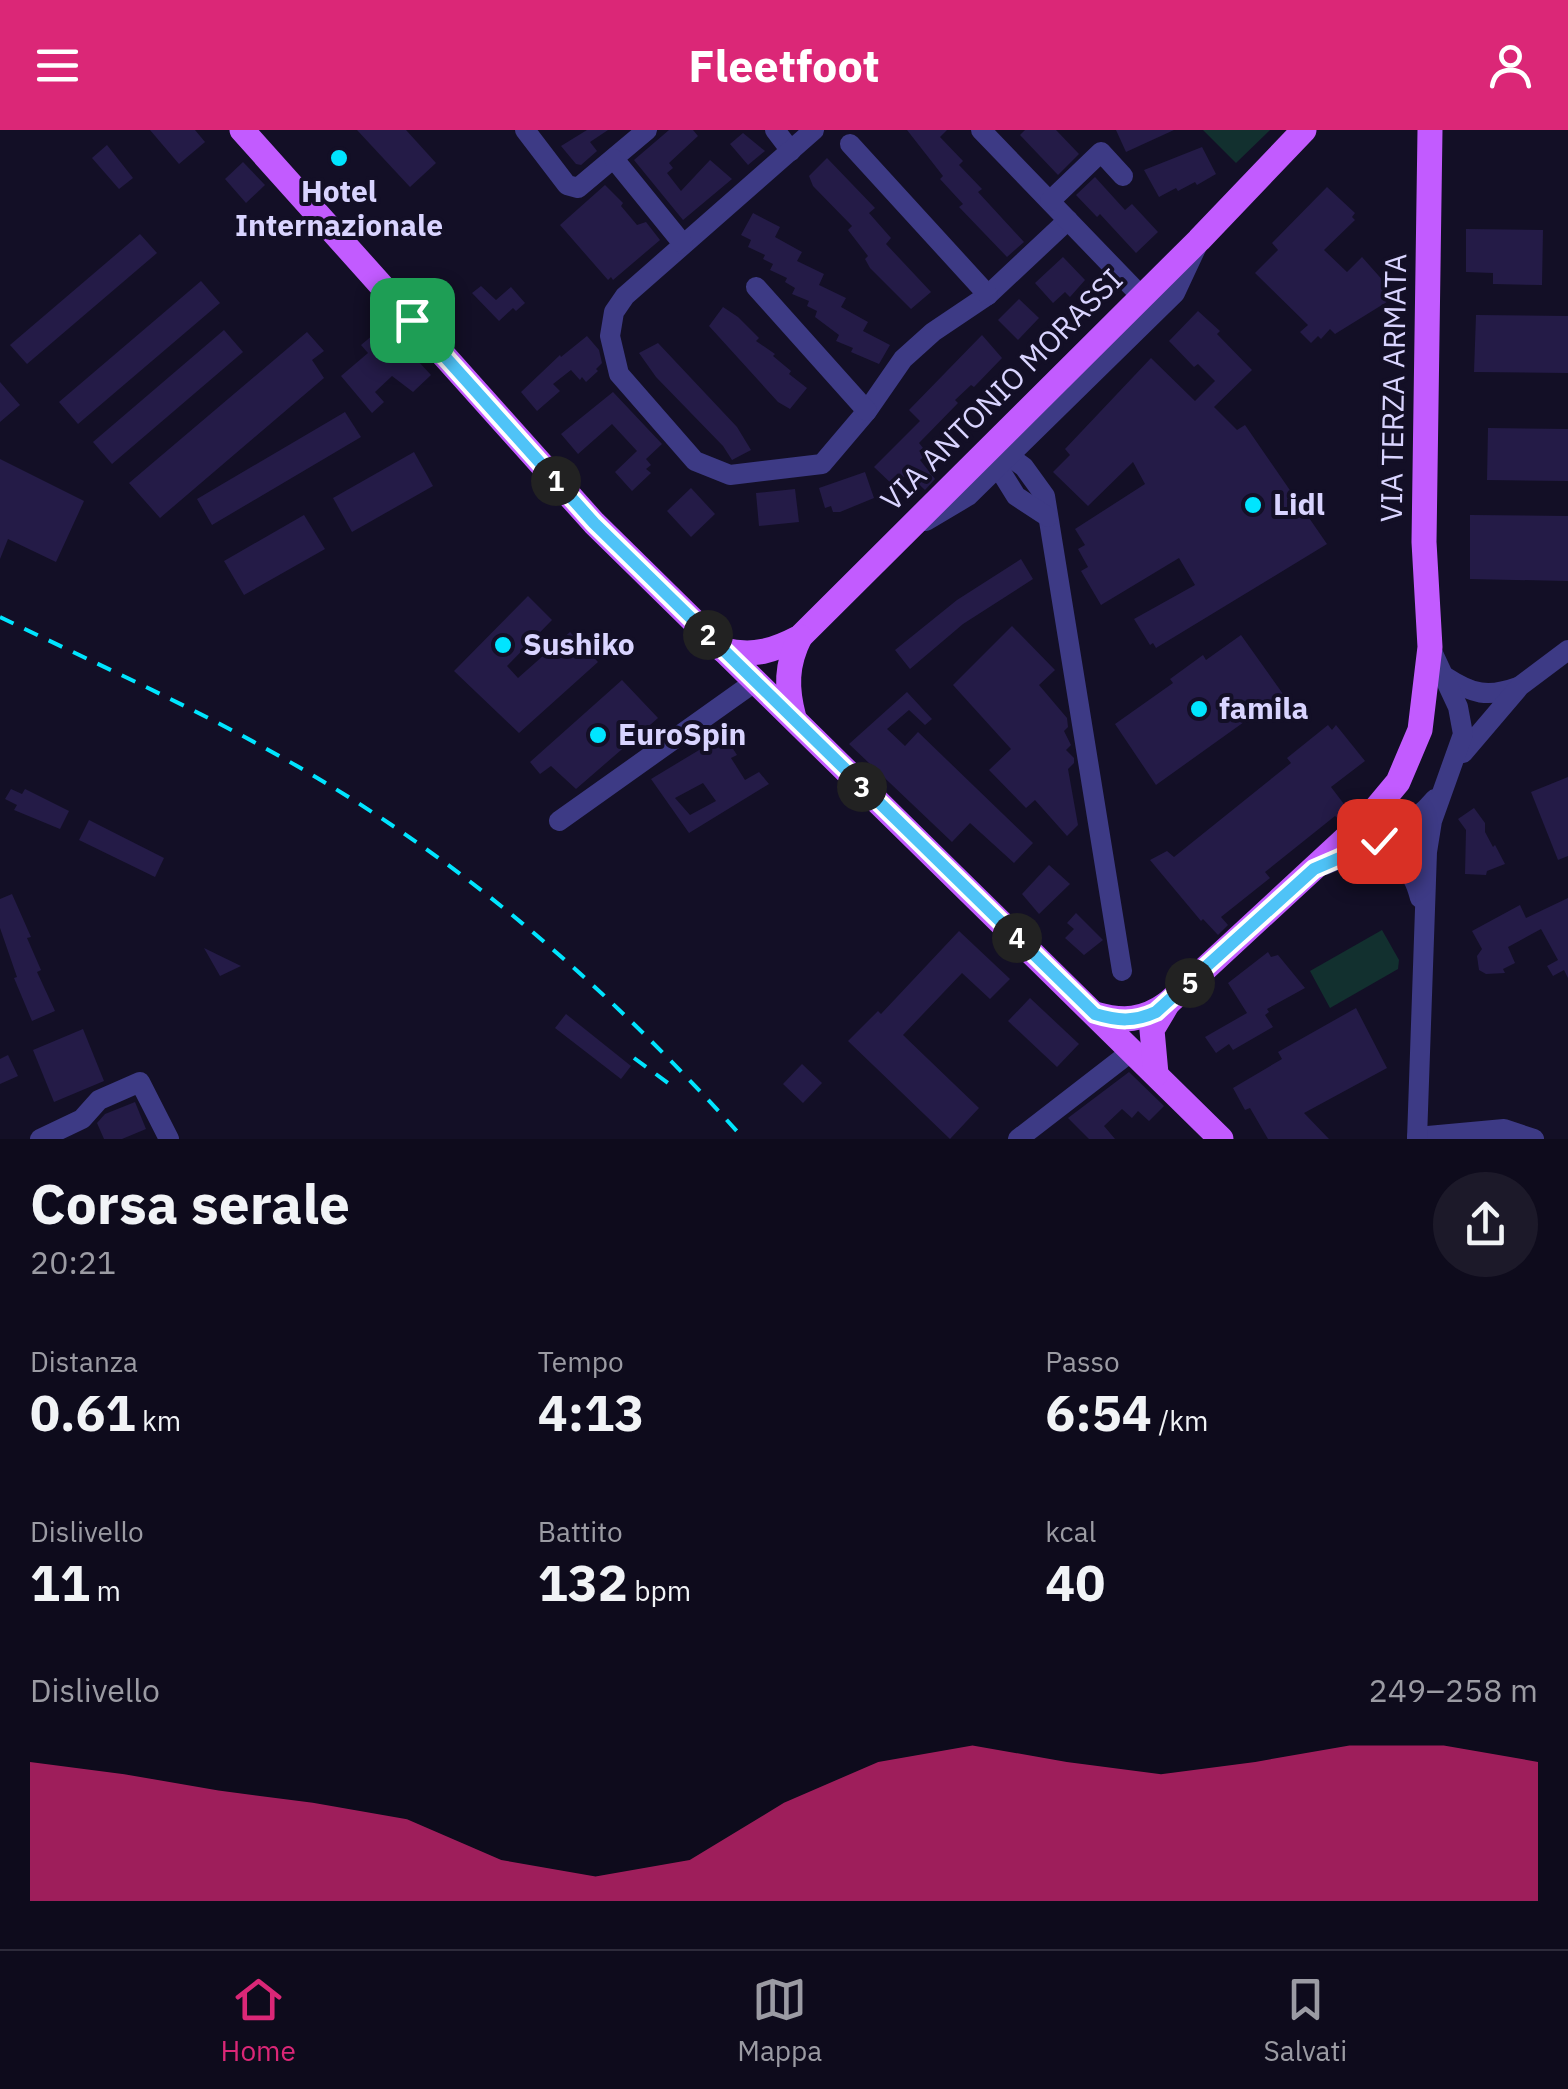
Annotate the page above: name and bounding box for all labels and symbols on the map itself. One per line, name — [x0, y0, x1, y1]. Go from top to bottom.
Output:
marker: Hotel Internazionale — [328, 147, 350, 169]
place label: Hotel Internazionale — [235, 171, 443, 244]
street label: VIA TERZA ARMATA — [1371, 253, 1414, 523]
street label: VIA ANTONIO MORASSI — [872, 260, 1130, 518]
pin — [370, 278, 455, 363]
pin: 1 — [531, 456, 581, 506]
place label: Lidl — [1273, 484, 1325, 523]
marker: Lidl — [1242, 494, 1264, 516]
pin: 2 — [683, 610, 733, 660]
place label: Sushiko — [523, 624, 635, 663]
marker: Sushiko — [492, 634, 514, 656]
place label: famila — [1219, 688, 1308, 727]
marker: famila — [1188, 698, 1210, 720]
place label: EuroSpin — [618, 714, 746, 753]
marker: EuroSpin — [587, 724, 609, 746]
pin: 3 — [837, 762, 887, 812]
pin — [1337, 799, 1422, 884]
pin: 4 — [992, 913, 1042, 963]
pin: 5 — [1165, 958, 1215, 1008]

